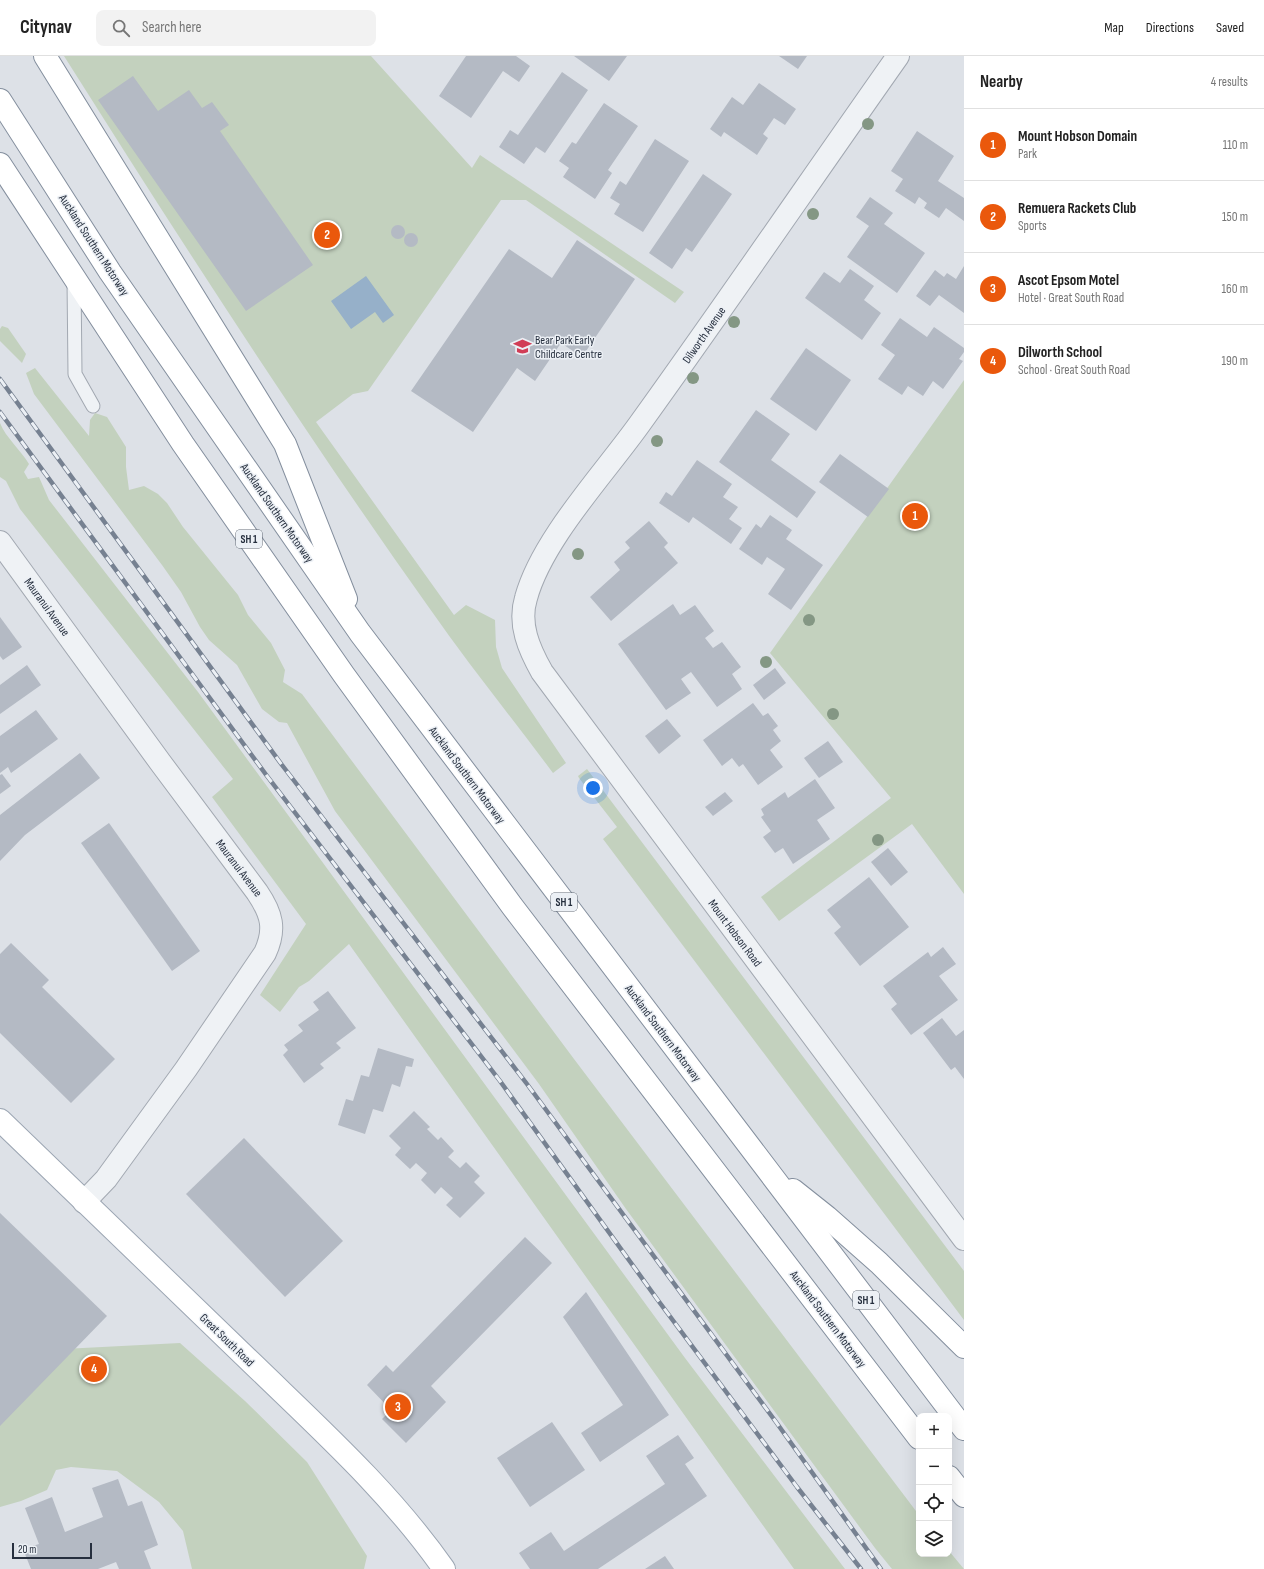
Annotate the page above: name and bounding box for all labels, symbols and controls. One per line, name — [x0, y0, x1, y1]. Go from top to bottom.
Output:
search box — [96, 10, 376, 46]
text: Citynav — [20, 16, 72, 39]
icon: search — [110, 17, 132, 39]
text: Search here — [142, 18, 202, 37]
text: Map — [1104, 19, 1124, 36]
text: Directions — [1146, 19, 1194, 36]
text: Saved — [1216, 19, 1244, 36]
text: Nearby — [980, 72, 1023, 92]
text: 4 results — [1211, 74, 1248, 90]
text: Mount Hobson Domain — [1018, 127, 1137, 146]
text: 1 — [990, 137, 996, 153]
text: 110 m — [1223, 137, 1248, 153]
text: Park — [1018, 146, 1037, 162]
street label: Auckland Southern Motorway — [55, 191, 132, 299]
text: Remuera Rackets Club — [1018, 199, 1136, 218]
text: 2 — [990, 209, 996, 225]
text: 150 m — [1222, 209, 1248, 225]
text: Sports — [1018, 218, 1047, 234]
pin: 2 — [314, 220, 340, 250]
text: Ascot Epsom Motel — [1018, 271, 1119, 290]
text: 3 — [990, 281, 996, 297]
text: 160 m — [1222, 281, 1248, 297]
text: Hotel · Great South Road — [1018, 290, 1124, 306]
street label: Dilworth Avenue — [679, 304, 729, 366]
place label: Bear Park Early Childcare Centre — [535, 333, 602, 362]
school or university icon: Bear Park Early Childcare Centre — [512, 337, 532, 357]
text: Dilworth School — [1018, 343, 1102, 362]
text: 4 — [990, 353, 996, 369]
text: 190 m — [1221, 353, 1248, 369]
text: School · Great South Road — [1018, 362, 1130, 378]
street label: Auckland Southern Motorway — [236, 460, 317, 566]
pin: 1 — [902, 501, 928, 531]
road number: SH 1 — [236, 530, 262, 548]
street label: Mauranui Avenue — [20, 575, 73, 639]
street label: Auckland Southern Motorway — [425, 723, 508, 827]
your location — [583, 778, 603, 798]
street label: Mauranui Avenue — [212, 837, 265, 900]
road number: SH 1 — [551, 893, 577, 911]
street label: Mount Hobson Road — [704, 897, 765, 970]
street label: Auckland Southern Motorway — [621, 981, 704, 1085]
street label: Auckland Southern Motorway — [786, 1267, 869, 1371]
road number: SH 1 — [853, 1291, 879, 1309]
street label: Great South Road — [196, 1311, 257, 1370]
pin: 4 — [81, 1354, 107, 1384]
pin: 3 — [385, 1392, 411, 1422]
map controls — [916, 1413, 952, 1557]
button: + — [916, 1413, 952, 1449]
button: − — [916, 1449, 952, 1485]
button: locate — [916, 1485, 952, 1521]
button: layers — [916, 1521, 952, 1557]
scale bar — [12, 1541, 92, 1560]
text: 20 m — [18, 1543, 36, 1556]

